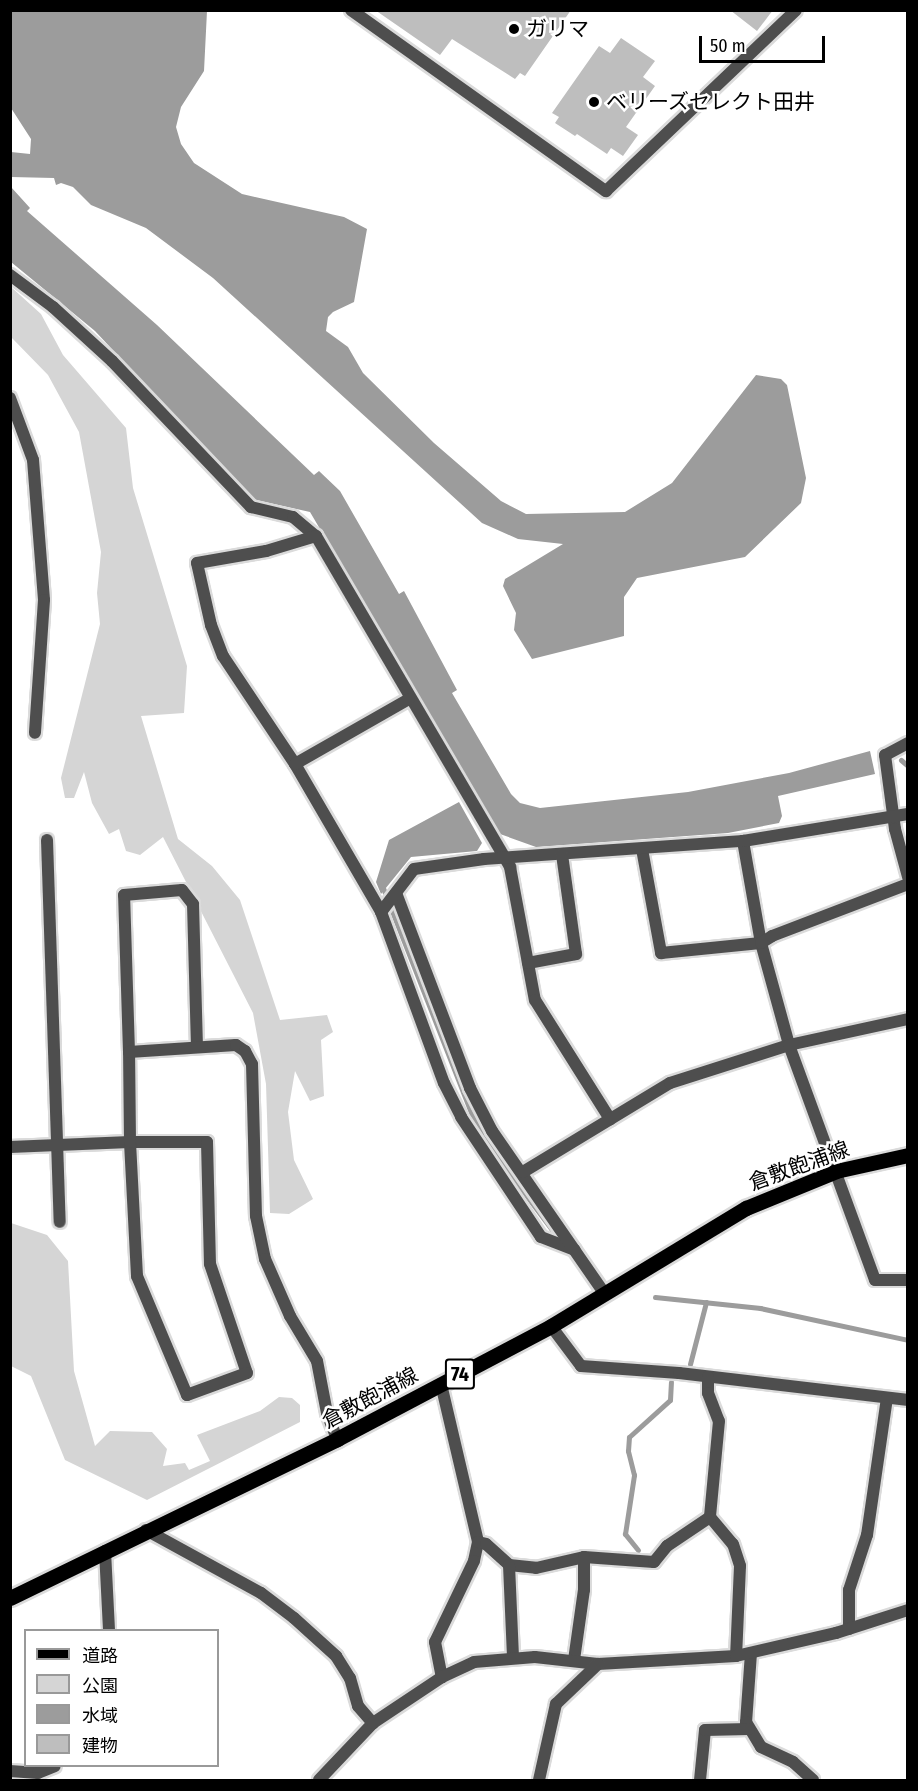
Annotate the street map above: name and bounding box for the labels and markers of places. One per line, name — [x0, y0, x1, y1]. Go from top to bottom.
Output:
place label: ガリマ — [526, 16, 589, 42]
marker: ガリマ — [507, 22, 521, 36]
place label: ベリーズセレクト田井 — [606, 89, 816, 115]
marker: ベリーズセレクト田井 — [587, 95, 601, 109]

